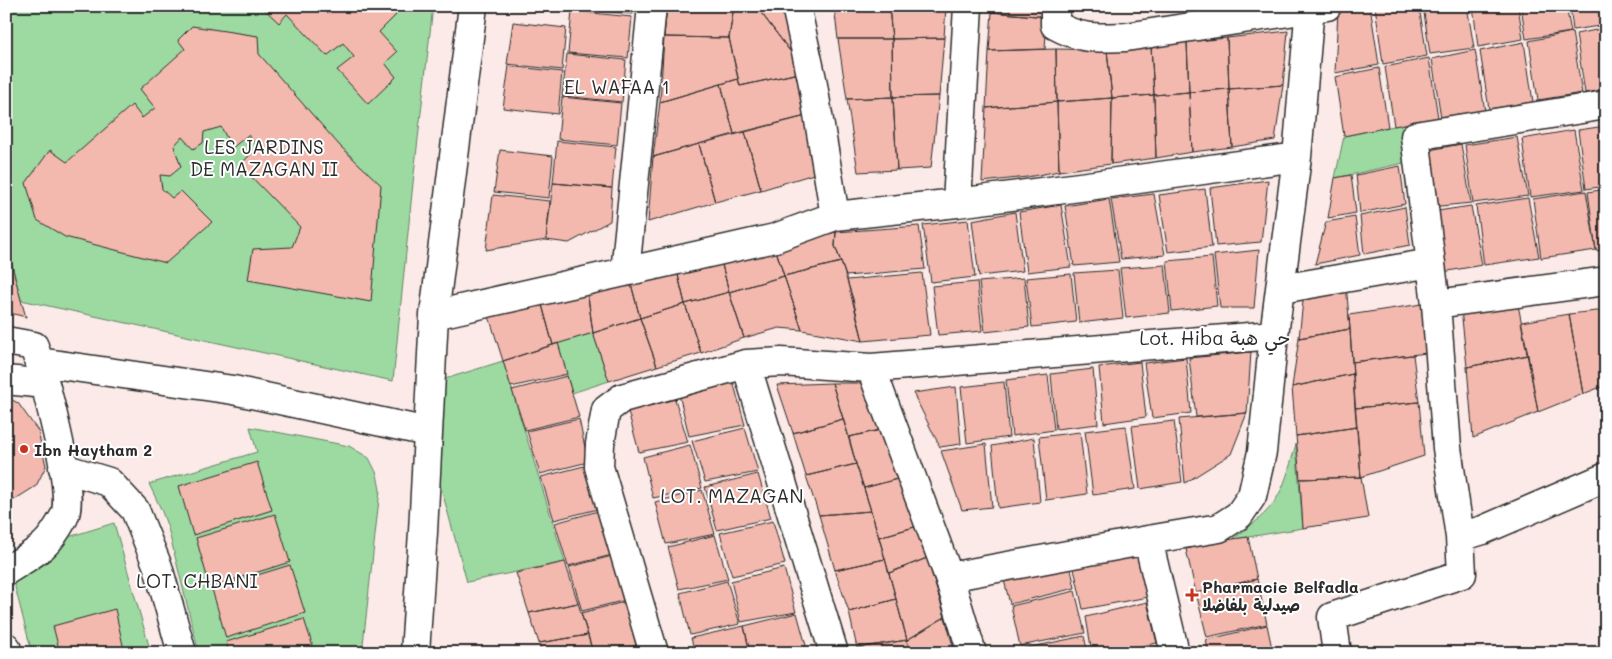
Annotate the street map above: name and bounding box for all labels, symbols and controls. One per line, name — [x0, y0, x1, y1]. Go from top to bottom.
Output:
district label: EL WAFAA 1 — [564, 74, 670, 99]
district label: LES JARDINS DE MAZAGAN II — [190, 134, 338, 181]
district label: Lot. Hiba حي هبة — [1139, 325, 1291, 355]
place label: Ibn Haytham 2 — [34, 439, 152, 460]
marker: Ibn Haytham 2 — [18, 443, 30, 455]
district label: LOT. MAZAGAN — [661, 483, 803, 508]
district label: LOT. CHBANI — [136, 568, 258, 593]
place label: Pharmacie Belfadla صيدلية بلفاضلا — [1202, 576, 1359, 615]
marker: Pharmacie Belfadla صيدلية بلفاضلا — [1186, 589, 1198, 601]

